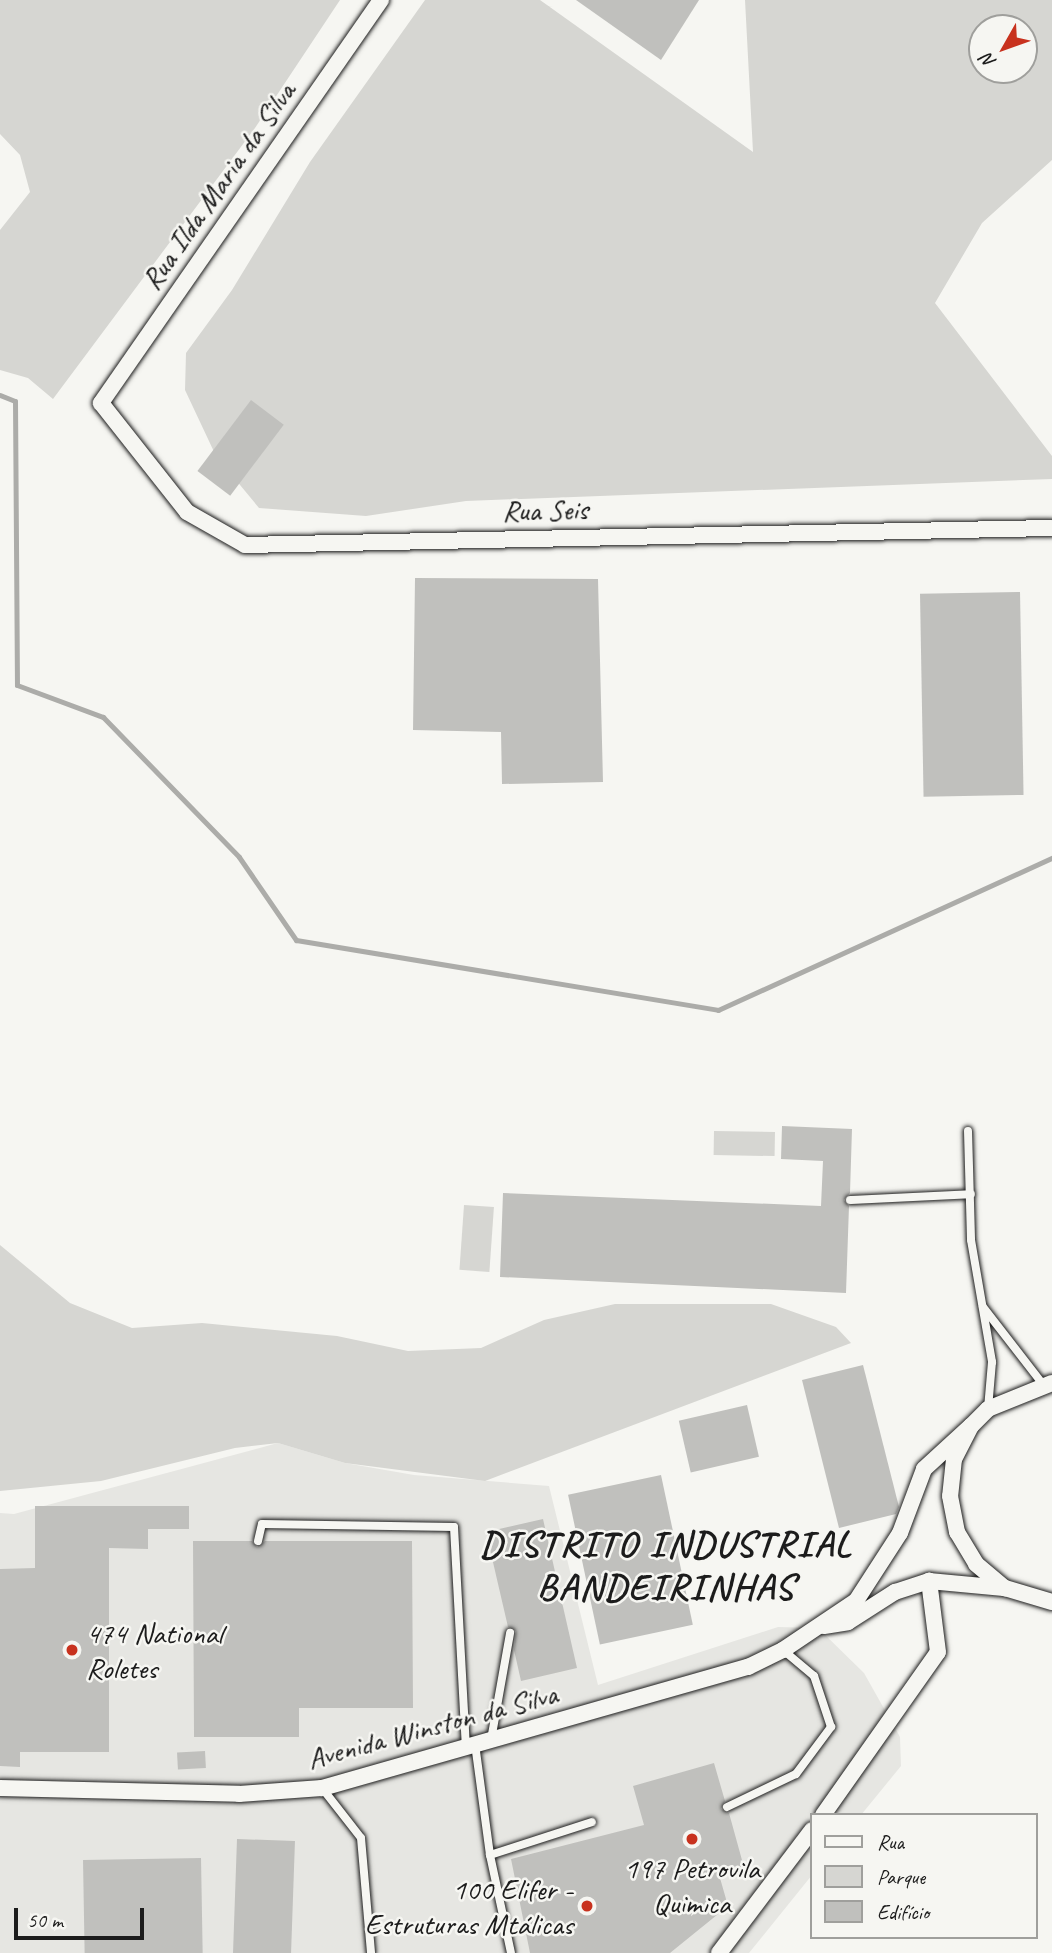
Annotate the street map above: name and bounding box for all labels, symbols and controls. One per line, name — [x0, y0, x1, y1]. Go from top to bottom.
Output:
north arrow — [968, 14, 1038, 84]
text: N — [975, 49, 1001, 73]
street label: Rua Ilda Maria da Silva — [133, 75, 303, 297]
street label: Rua Seis — [502, 491, 588, 529]
district label: DISTRITO INDUSTRIAL BANDEIRINHAS — [483, 1523, 849, 1610]
place label: 474 National Roletes — [86, 1615, 223, 1686]
marker: 474 National Roletes — [64, 1642, 80, 1658]
street label: Avenida Winston da Silva — [303, 1675, 561, 1777]
legend — [810, 1813, 1038, 1939]
text: Rua — [877, 1829, 904, 1855]
marker: 197 Petrovila Quimica — [684, 1831, 700, 1847]
place label: 197 Petrovila Quimica — [624, 1850, 760, 1920]
text: Parque — [877, 1864, 925, 1890]
place label: 100 Elifer - Estruturas Mtálicas — [365, 1871, 573, 1941]
scale bar — [18, 1894, 147, 1938]
marker: 100 Elifer - Estruturas Mtálicas — [579, 1898, 595, 1914]
text: Edifício — [877, 1899, 929, 1925]
text: 50 m — [27, 1907, 63, 1933]

